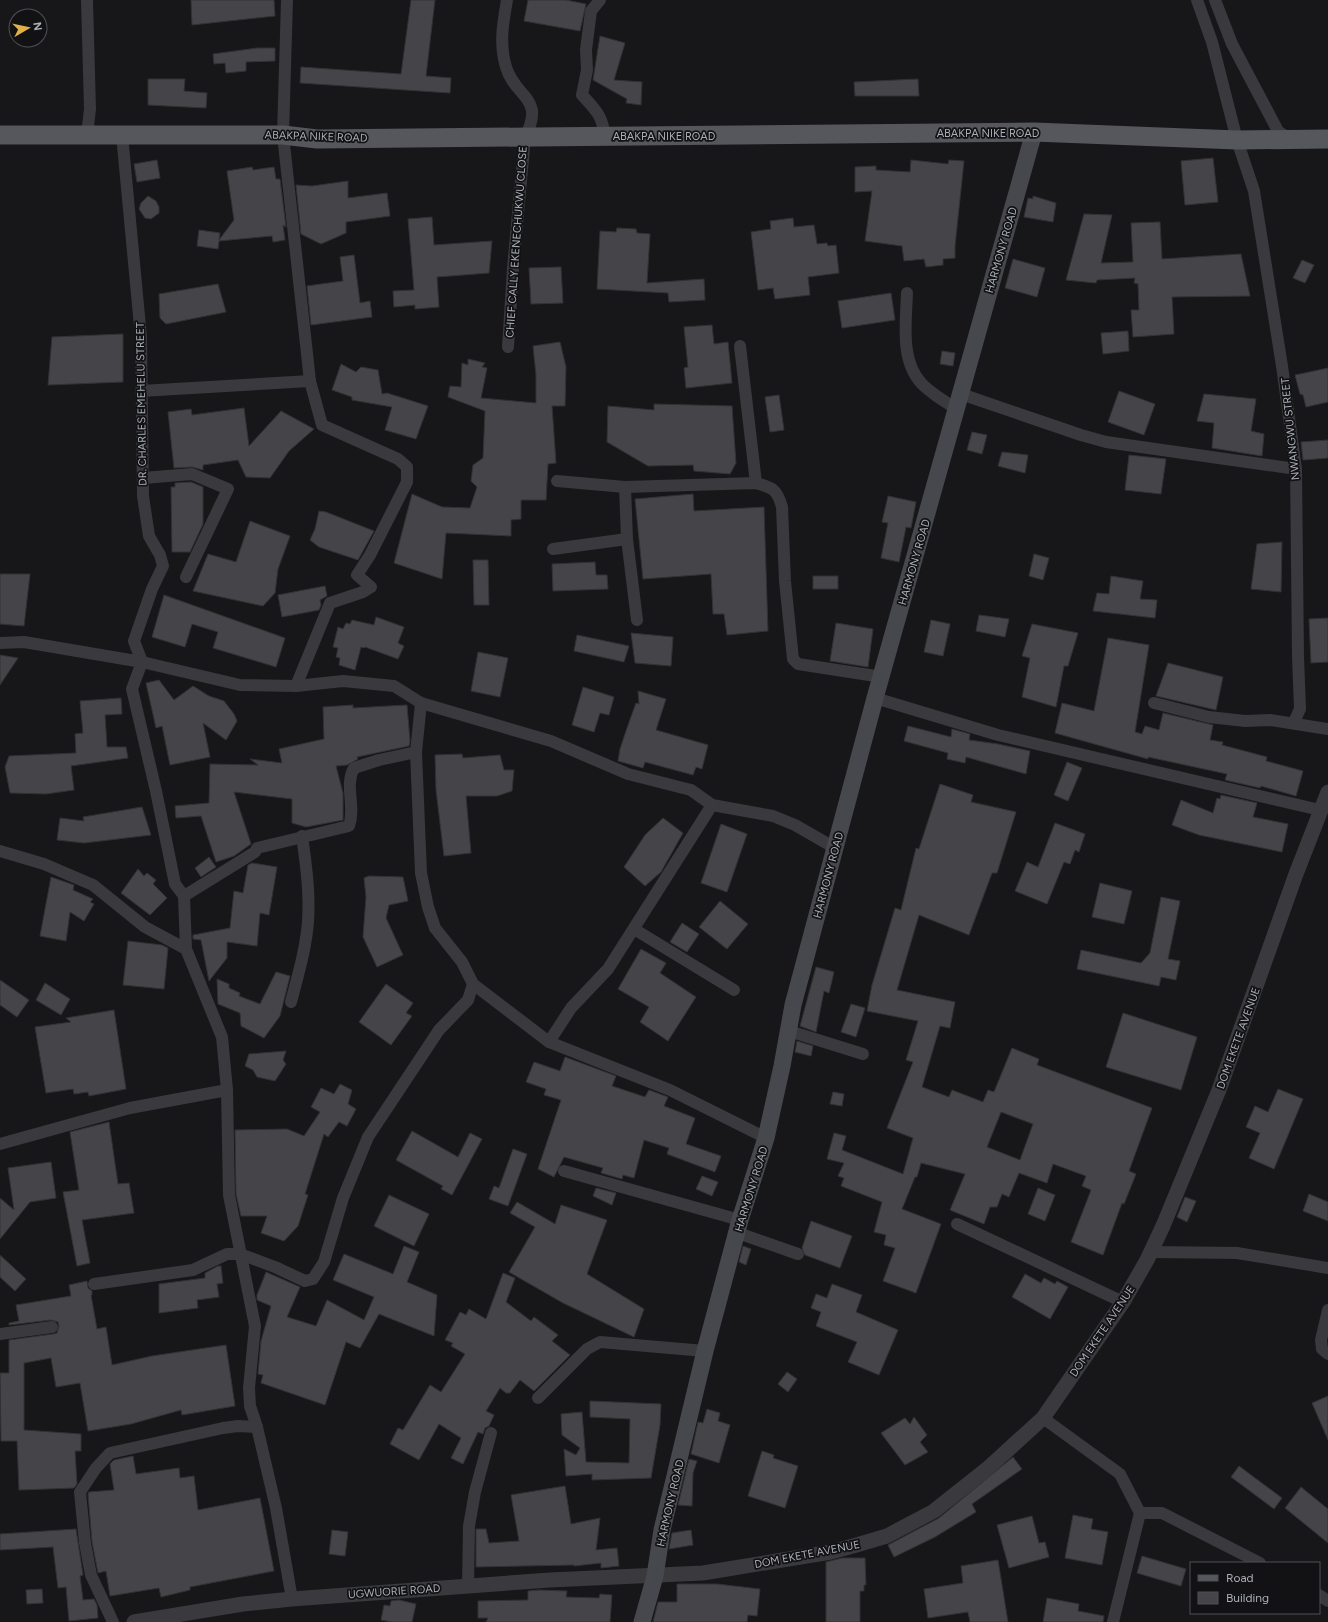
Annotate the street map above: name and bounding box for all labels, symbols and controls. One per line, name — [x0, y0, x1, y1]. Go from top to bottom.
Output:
north arrow — [8, 8, 48, 48]
text: N — [30, 21, 44, 32]
street label: ABAKPA NIKE ROAD — [937, 127, 1040, 140]
street label: ABAKPA NIKE ROAD — [264, 128, 368, 145]
street label: ABAKPA NIKE ROAD — [613, 130, 716, 143]
street label: CHIEF CALLY EKENECHUKWU CLOSE — [503, 146, 530, 338]
street label: HARMONY ROAD — [983, 205, 1020, 295]
street label: DR. CHARLES EMEHELU STREET — [134, 322, 149, 486]
street label: NWANGWU STREET — [1279, 377, 1302, 481]
street label: HARMONY ROAD — [896, 517, 933, 607]
street label: HARMONY ROAD — [811, 830, 846, 920]
street label: DOM EKETE AVENUE — [1214, 986, 1263, 1091]
street label: HARMONY ROAD — [732, 1144, 771, 1233]
street label: DOM EKETE AVENUE — [1067, 1283, 1138, 1379]
street label: HARMONY ROAD — [654, 1458, 687, 1548]
street label: DOM EKETE AVENUE — [753, 1538, 861, 1571]
legend — [1190, 1562, 1320, 1614]
text: Road — [1226, 1571, 1254, 1585]
street label: UGWUORIE ROAD — [347, 1582, 441, 1601]
text: Building — [1226, 1591, 1269, 1605]

